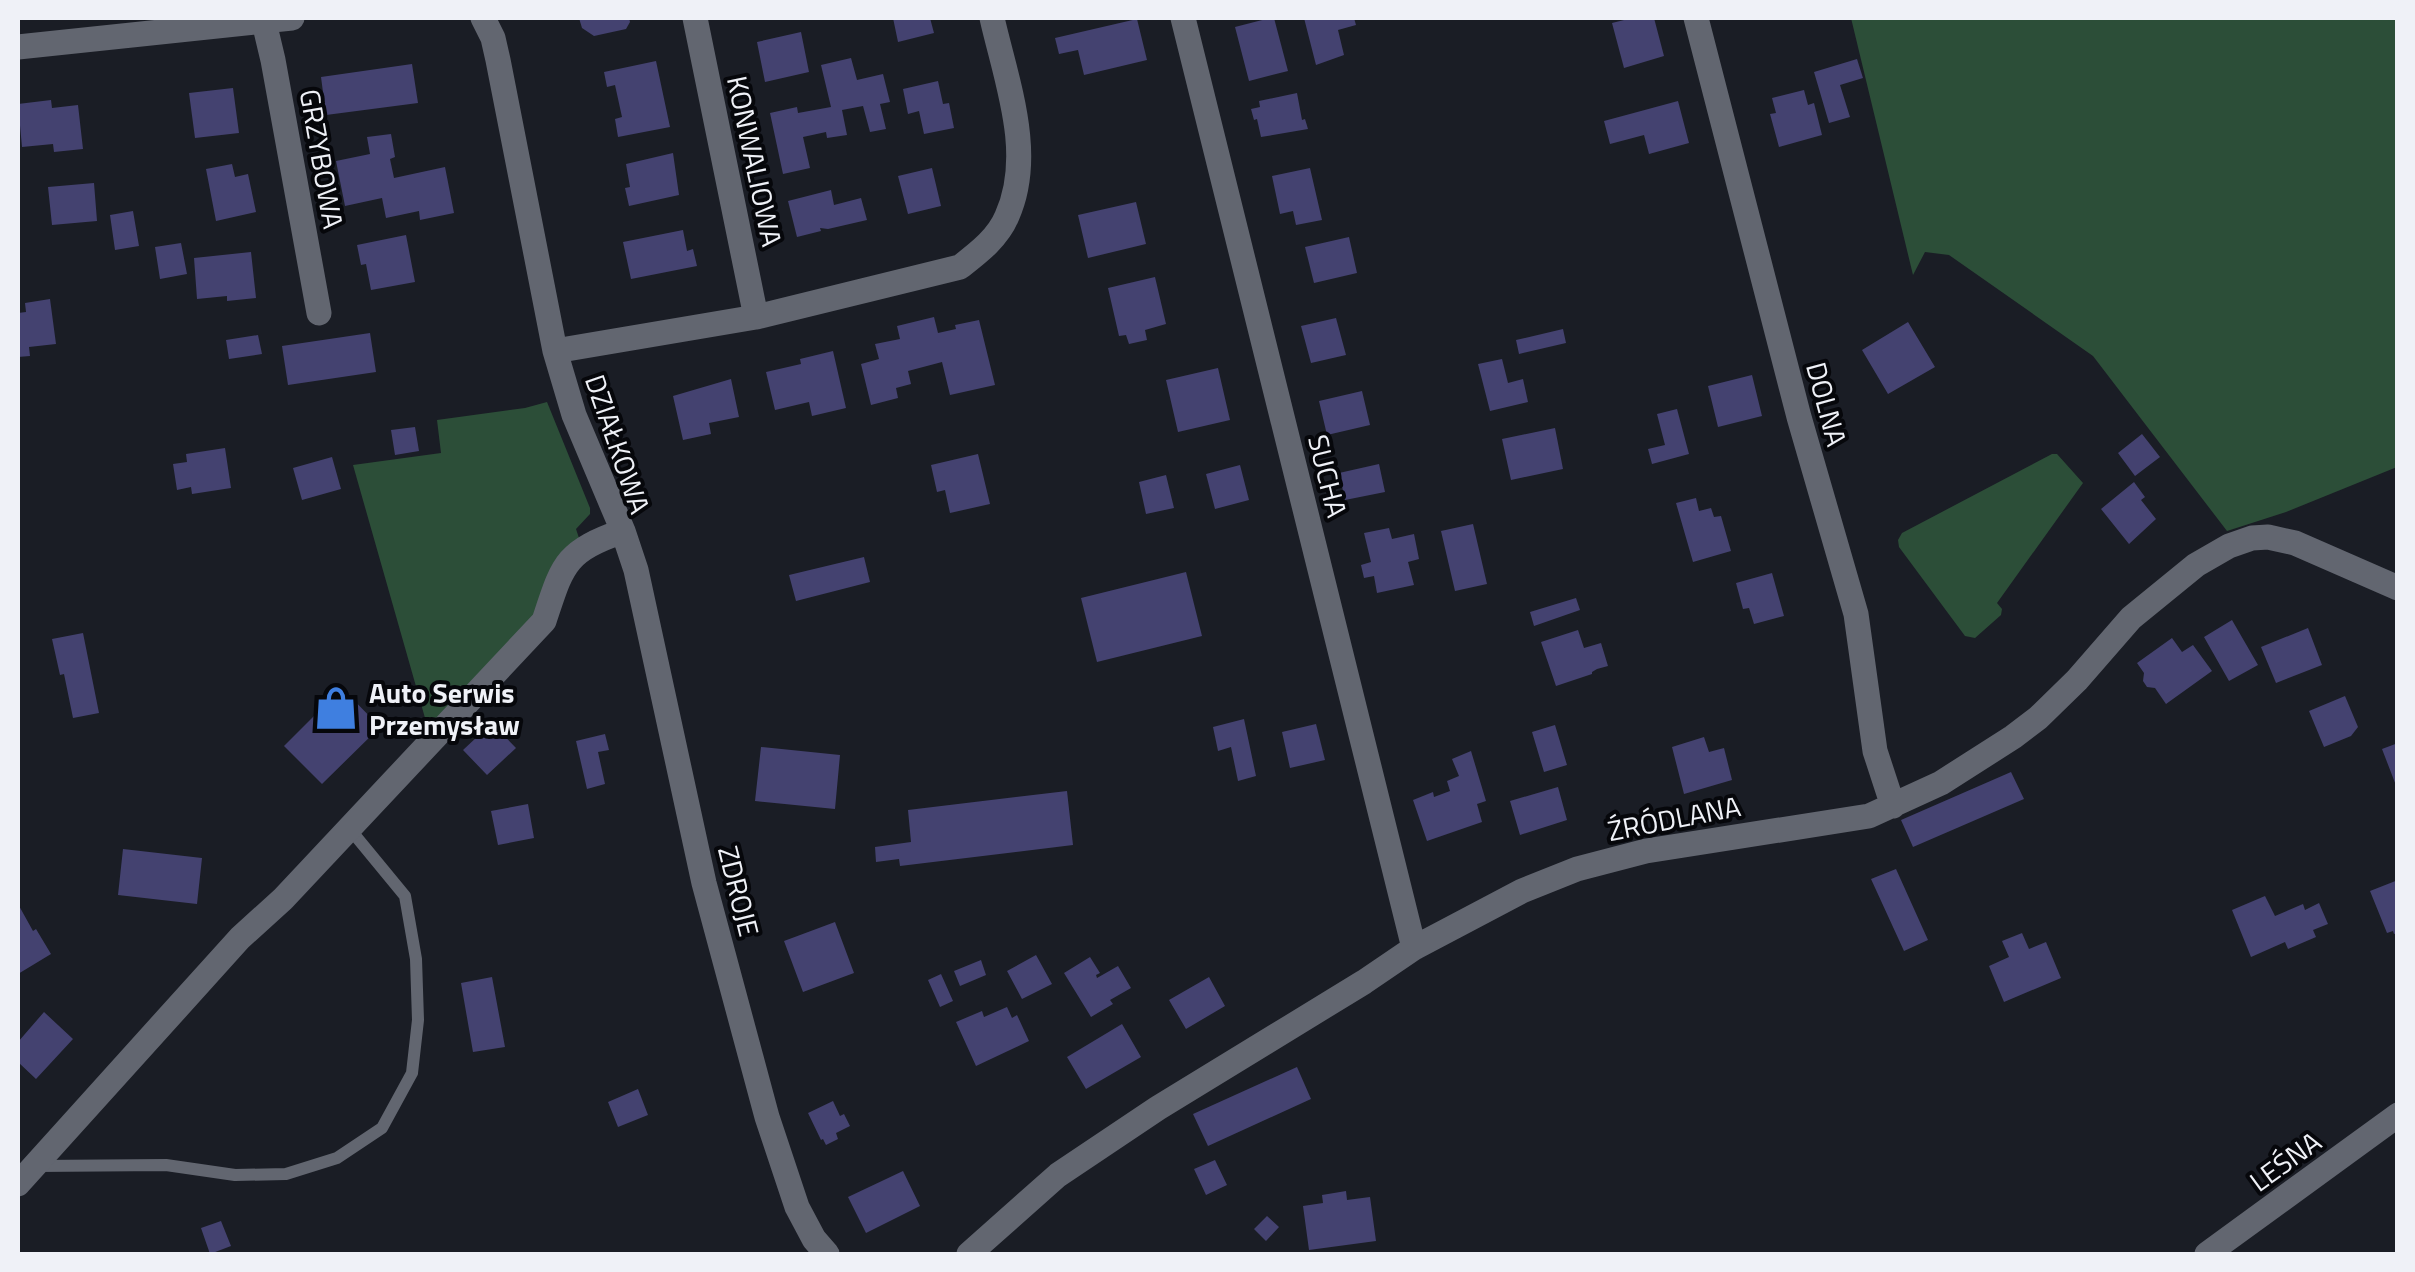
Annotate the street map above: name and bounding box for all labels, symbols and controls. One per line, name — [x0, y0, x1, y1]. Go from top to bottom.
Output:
street label: KONWALIOWA — [716, 72, 794, 251]
street label: GRZYBOWA — [289, 86, 355, 233]
street label: DOLNA — [1795, 357, 1859, 451]
street label: DZIAŁKOWA — [574, 369, 662, 520]
street label: SUCHA — [1297, 430, 1359, 522]
place label: Auto Serwis Przemysław — [369, 671, 520, 746]
shop icon: Auto Serwis Przemysław — [312, 684, 360, 732]
street label: ŹRÓDLANA — [1604, 784, 1744, 852]
street label: ZDROJE — [707, 841, 771, 941]
street label: LEŚNA — [2240, 1120, 2330, 1202]

